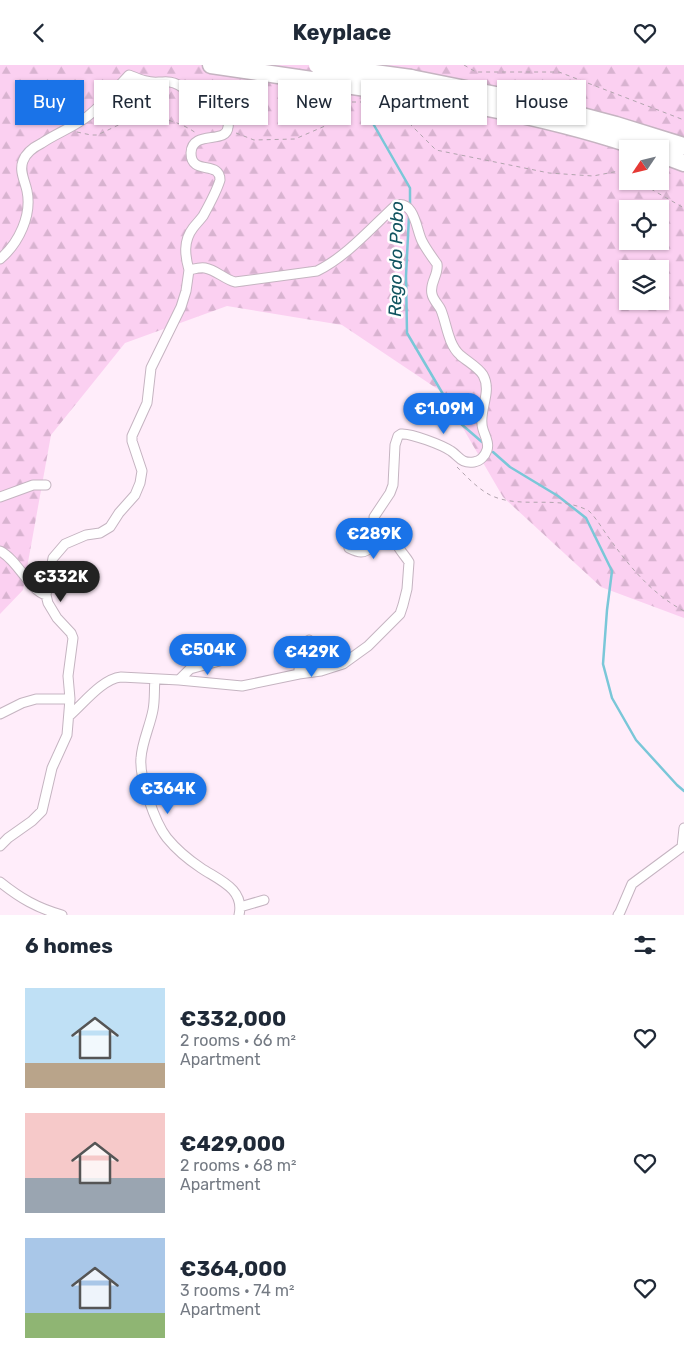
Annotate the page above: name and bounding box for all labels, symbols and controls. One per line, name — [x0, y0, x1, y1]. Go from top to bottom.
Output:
icon: back — [25, 19, 53, 47]
text: Keyplace — [293, 19, 391, 46]
icon: heart — [631, 19, 659, 47]
chip: Buy — [15, 80, 84, 125]
chip: Rent — [94, 80, 169, 125]
chip: Filters — [179, 80, 268, 125]
chip: New — [278, 80, 351, 125]
chip: Apartment — [361, 80, 487, 125]
chip: House — [497, 80, 586, 125]
north arrow — [619, 140, 669, 190]
map controls — [619, 140, 669, 310]
button: locate — [619, 200, 669, 250]
water label: Rego do Pobo — [384, 201, 408, 317]
button: layers — [619, 260, 669, 310]
pin: €1.09M — [403, 393, 485, 435]
text: €1.09M — [414, 399, 474, 418]
pin: €289K — [339, 517, 409, 560]
text: €289K — [347, 524, 401, 543]
pin: €332K — [26, 561, 96, 603]
text: €332K — [34, 567, 88, 586]
pin: €504K — [173, 633, 243, 676]
pin: €429K — [277, 635, 347, 678]
text: €504K — [180, 640, 236, 659]
text: €429K — [285, 642, 339, 661]
pin: €364K — [133, 773, 203, 815]
text: €364K — [140, 779, 196, 798]
icon: filters — [631, 931, 659, 959]
text: 6 homes — [25, 933, 113, 958]
text: €332,000 — [180, 1006, 286, 1031]
icon: home — [65, 1008, 125, 1068]
icon: heart — [631, 1024, 659, 1052]
text: 2 rooms · 66 m² — [180, 1031, 296, 1050]
text: Apartment — [180, 1050, 260, 1069]
text: €429,000 — [180, 1131, 285, 1156]
icon: home — [65, 1133, 125, 1193]
icon: heart — [631, 1149, 659, 1177]
text: 2 rooms · 68 m² — [180, 1156, 297, 1175]
text: Apartment — [180, 1175, 260, 1194]
text: €364,000 — [180, 1256, 287, 1281]
icon: home — [65, 1258, 125, 1318]
icon: heart — [631, 1274, 659, 1302]
text: 3 rooms · 74 m² — [180, 1281, 295, 1300]
text: Apartment — [180, 1300, 260, 1319]

